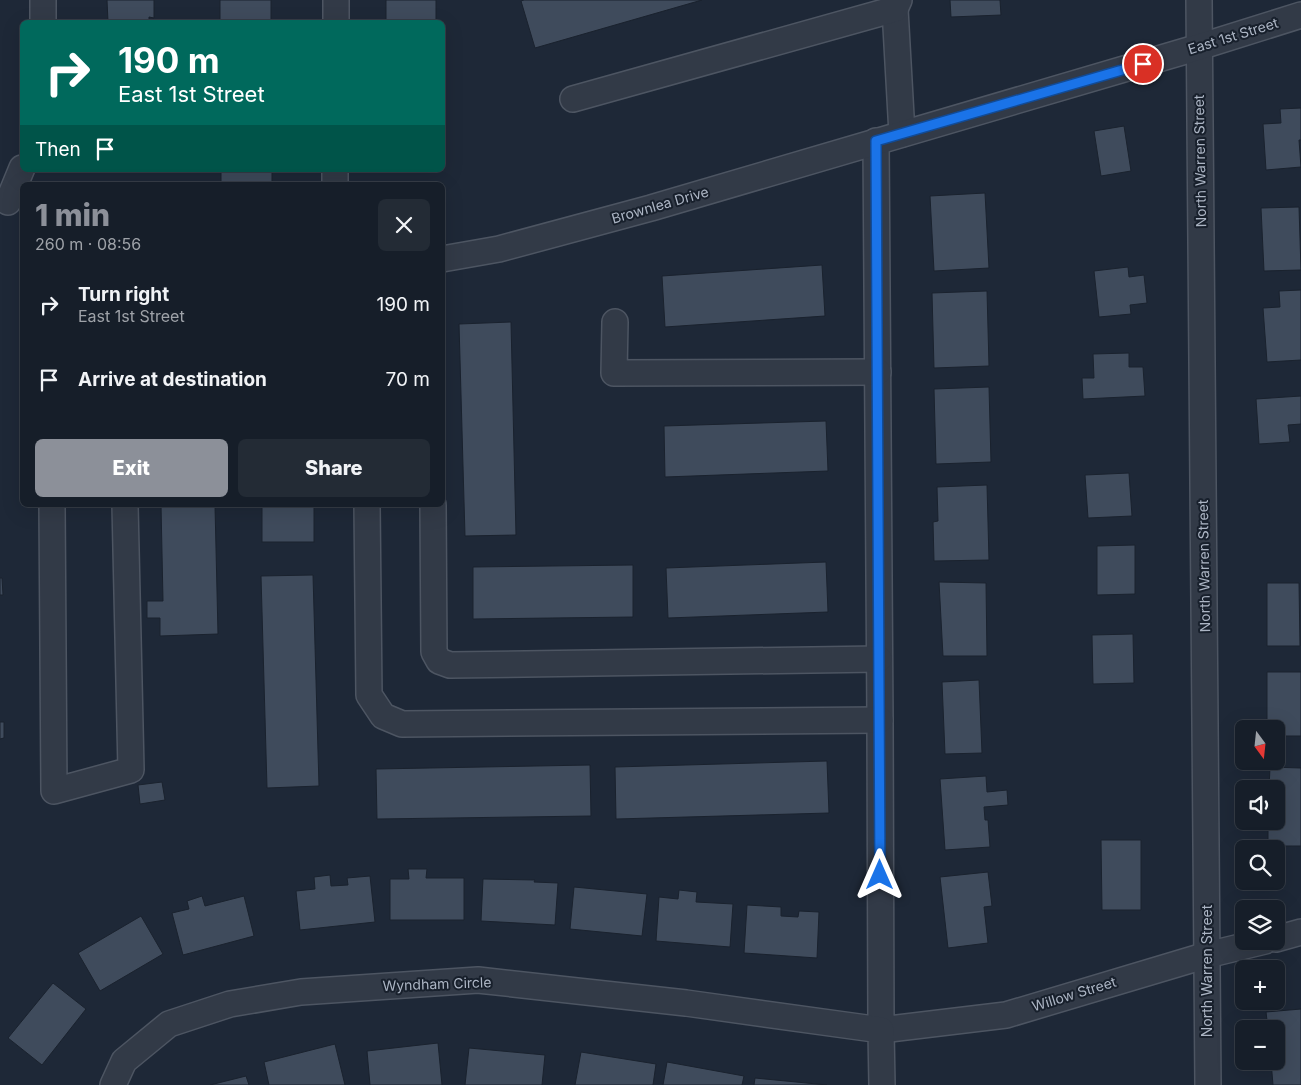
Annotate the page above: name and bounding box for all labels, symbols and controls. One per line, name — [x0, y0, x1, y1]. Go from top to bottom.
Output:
street label: East 1st Street — [1186, 14, 1280, 57]
text: 190 m — [118, 39, 220, 81]
icon: right — [35, 40, 100, 105]
pin — [1122, 43, 1164, 85]
icon: arrive — [1129, 50, 1157, 78]
text: East 1st Street — [118, 81, 265, 107]
street label: North Warren Street — [1190, 94, 1209, 227]
icon: arrive — [91, 135, 119, 163]
text: Then — [35, 138, 81, 161]
street label: Brownlea Drive — [609, 183, 710, 227]
text: 1 min — [35, 197, 110, 233]
button: close — [378, 199, 430, 251]
text: 260 m · 08:56 — [35, 234, 141, 254]
text: Turn right — [78, 283, 169, 306]
icon: right — [35, 291, 63, 319]
text: 190 m — [377, 293, 430, 316]
text: East 1st Street — [78, 306, 185, 326]
icon: arrive — [35, 366, 63, 394]
text: Arrive at destination — [78, 368, 267, 391]
text: 70 m — [386, 368, 430, 391]
button: Exit — [35, 439, 228, 497]
button: Share — [238, 439, 430, 497]
street label: North Warren Street — [1194, 499, 1213, 632]
north arrow — [1235, 720, 1285, 770]
map controls — [1235, 720, 1285, 1070]
button: sound — [1235, 780, 1285, 830]
button: search — [1235, 840, 1285, 890]
position arrow — [853, 848, 905, 900]
button: layers — [1235, 900, 1285, 950]
street label: North Warren Street — [1198, 904, 1215, 1037]
button: + — [1235, 960, 1285, 1010]
street label: Wyndham Circle — [382, 973, 492, 994]
street label: Willow Street — [1030, 973, 1118, 1014]
button: − — [1235, 1020, 1285, 1070]

